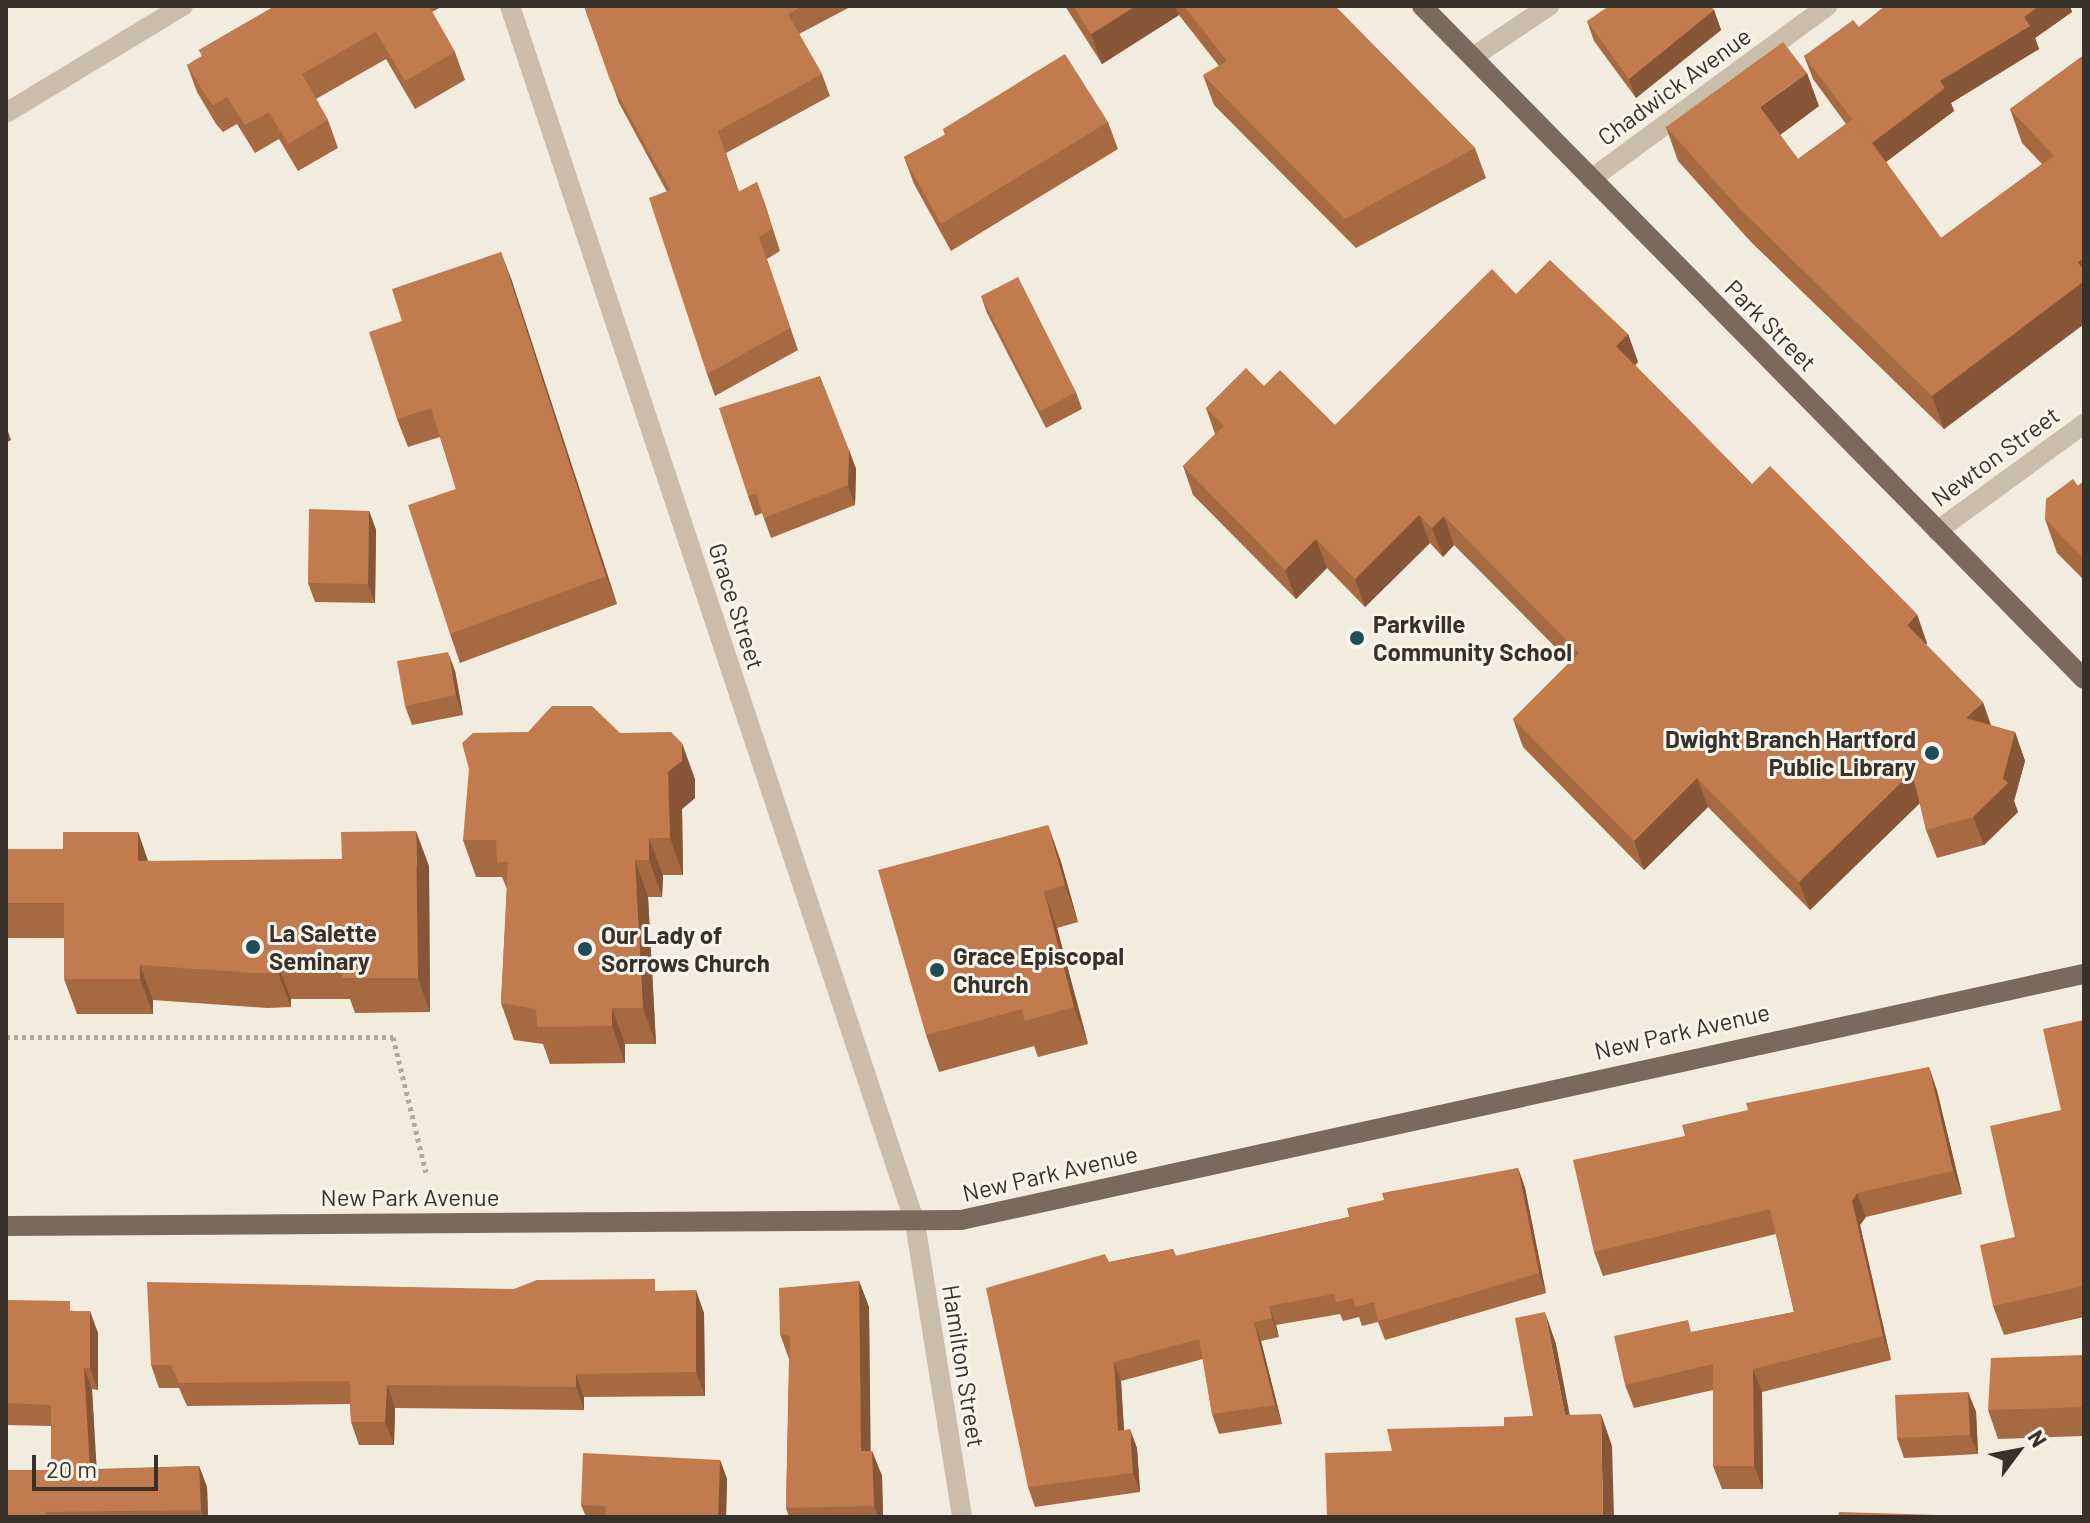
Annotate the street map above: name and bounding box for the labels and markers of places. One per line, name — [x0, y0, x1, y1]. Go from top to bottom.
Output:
place label: Parkville Community School — [1373, 610, 1572, 666]
marker: Parkville Community School — [1348, 629, 1366, 647]
place label: Dwight Branch Hartford Public Library — [1665, 725, 1916, 781]
marker: Dwight Branch Hartford Public Library — [1923, 744, 1941, 762]
place label: La Salette Seminary — [269, 919, 377, 975]
place label: Our Lady of Sorrows Church — [601, 921, 770, 977]
marker: La Salette Seminary — [244, 938, 262, 956]
marker: Our Lady of Sorrows Church — [576, 940, 594, 958]
place label: Grace Episcopal Church — [953, 942, 1124, 998]
marker: Grace Episcopal Church — [928, 961, 946, 979]

